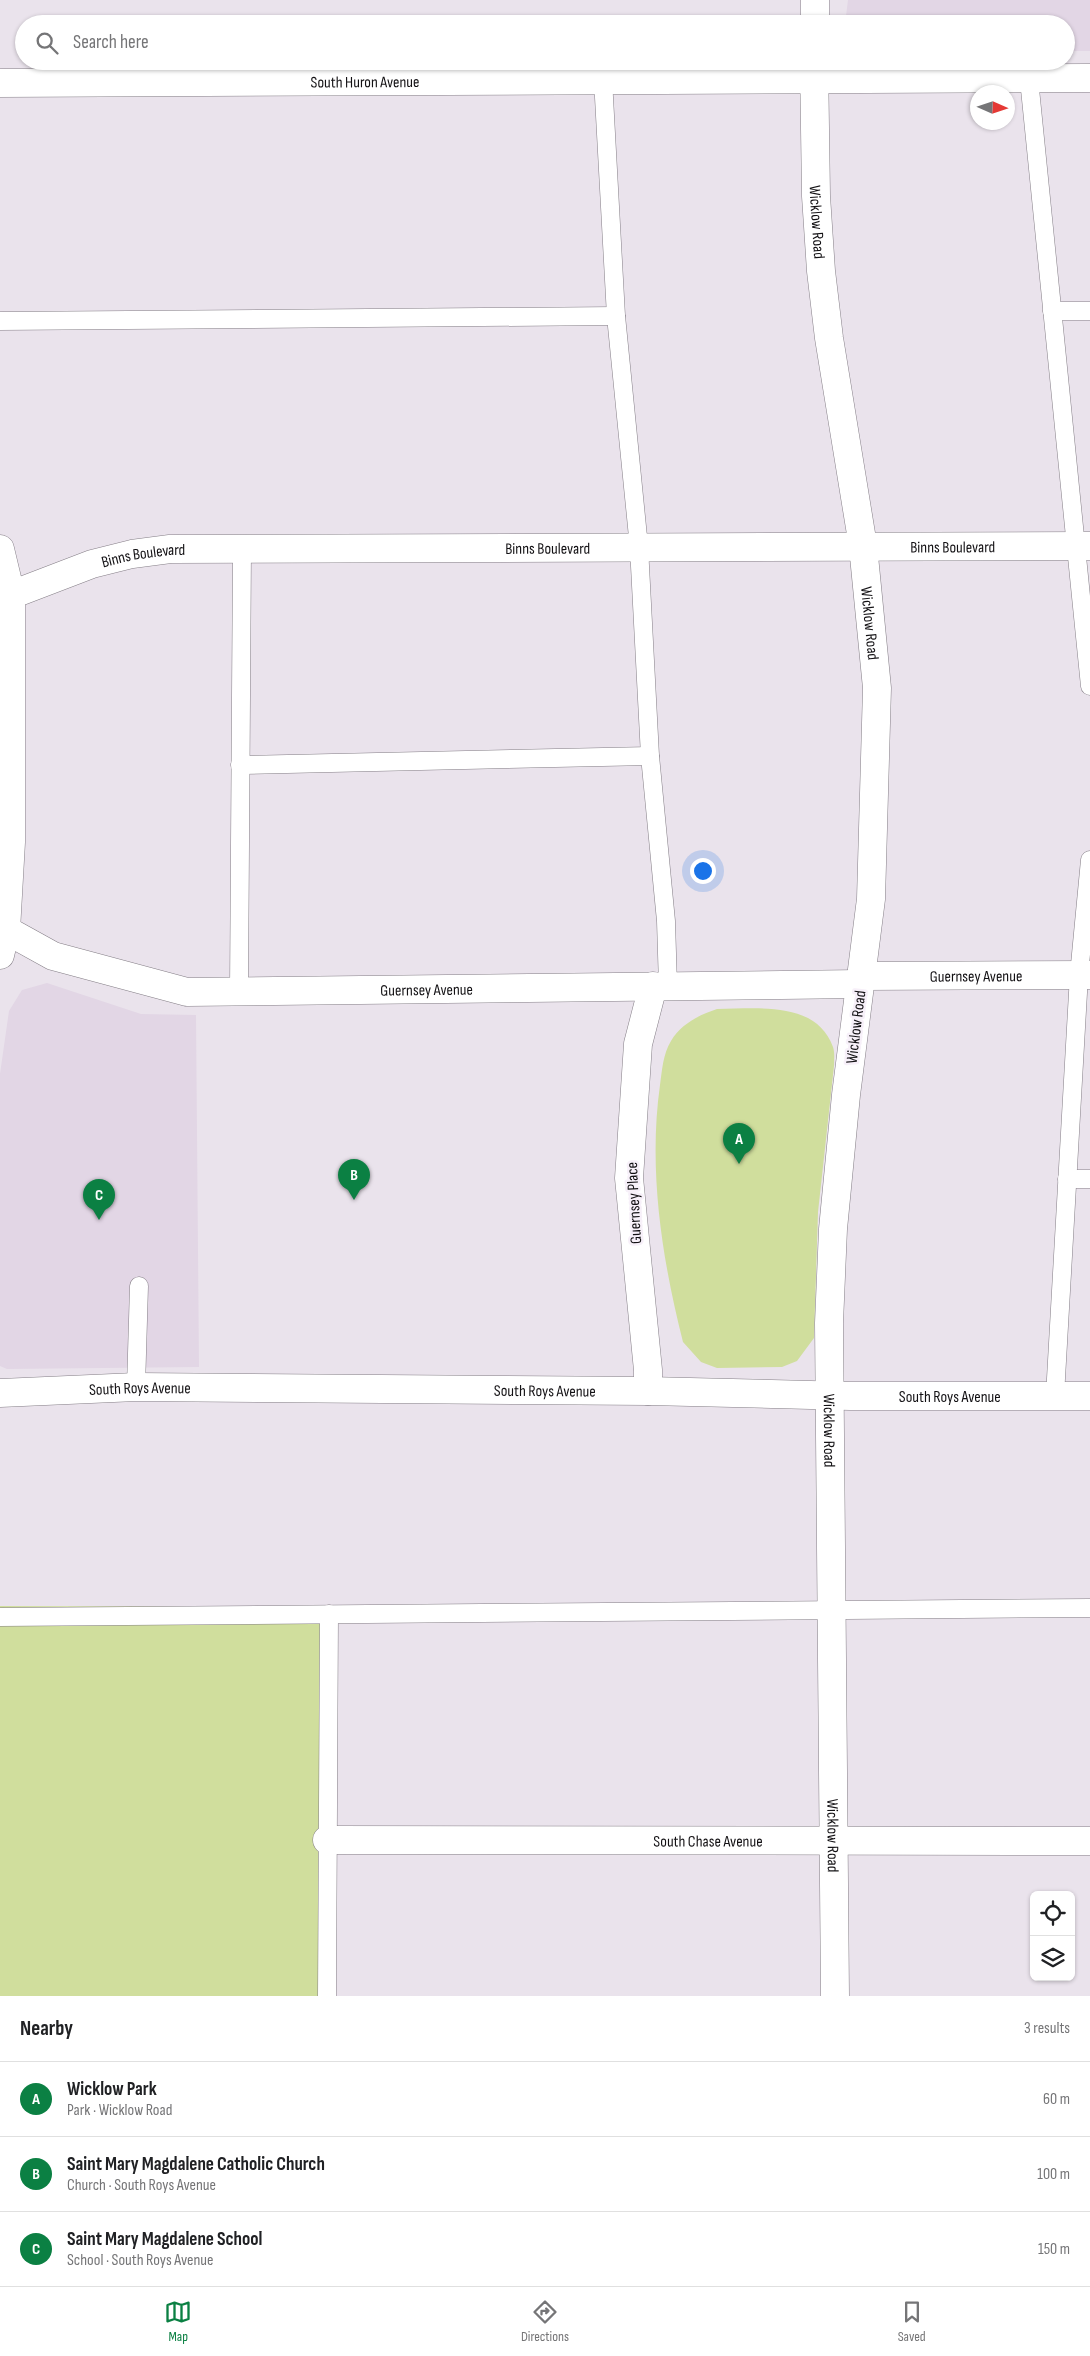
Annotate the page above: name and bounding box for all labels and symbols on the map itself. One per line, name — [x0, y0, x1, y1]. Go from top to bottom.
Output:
street label: South Huron Avenue — [311, 73, 419, 93]
north arrow — [970, 85, 1015, 130]
street label: Wicklow Road — [805, 185, 828, 259]
street label: Binns Boulevard — [910, 538, 995, 558]
street label: Binns Boulevard — [505, 540, 590, 559]
street label: Binns Boulevard — [100, 541, 185, 572]
street label: Wicklow Road — [856, 586, 882, 661]
your location — [690, 858, 716, 884]
street label: Guernsey Avenue — [930, 967, 1022, 987]
street label: Guernsey Avenue — [380, 981, 473, 1001]
street label: Wicklow Road — [843, 989, 870, 1065]
pin: A — [723, 1123, 755, 1164]
pin: B — [338, 1159, 370, 1200]
street label: Guernsey Place — [623, 1161, 646, 1244]
pin: C — [83, 1179, 115, 1220]
street label: South Roys Avenue — [89, 1379, 191, 1400]
street label: South Roys Avenue — [494, 1382, 596, 1402]
street label: South Roys Avenue — [899, 1388, 1001, 1407]
street label: Wicklow Road — [819, 1394, 838, 1467]
street label: Wicklow Road — [822, 1799, 842, 1872]
street label: South Chase Avenue — [653, 1832, 763, 1852]

